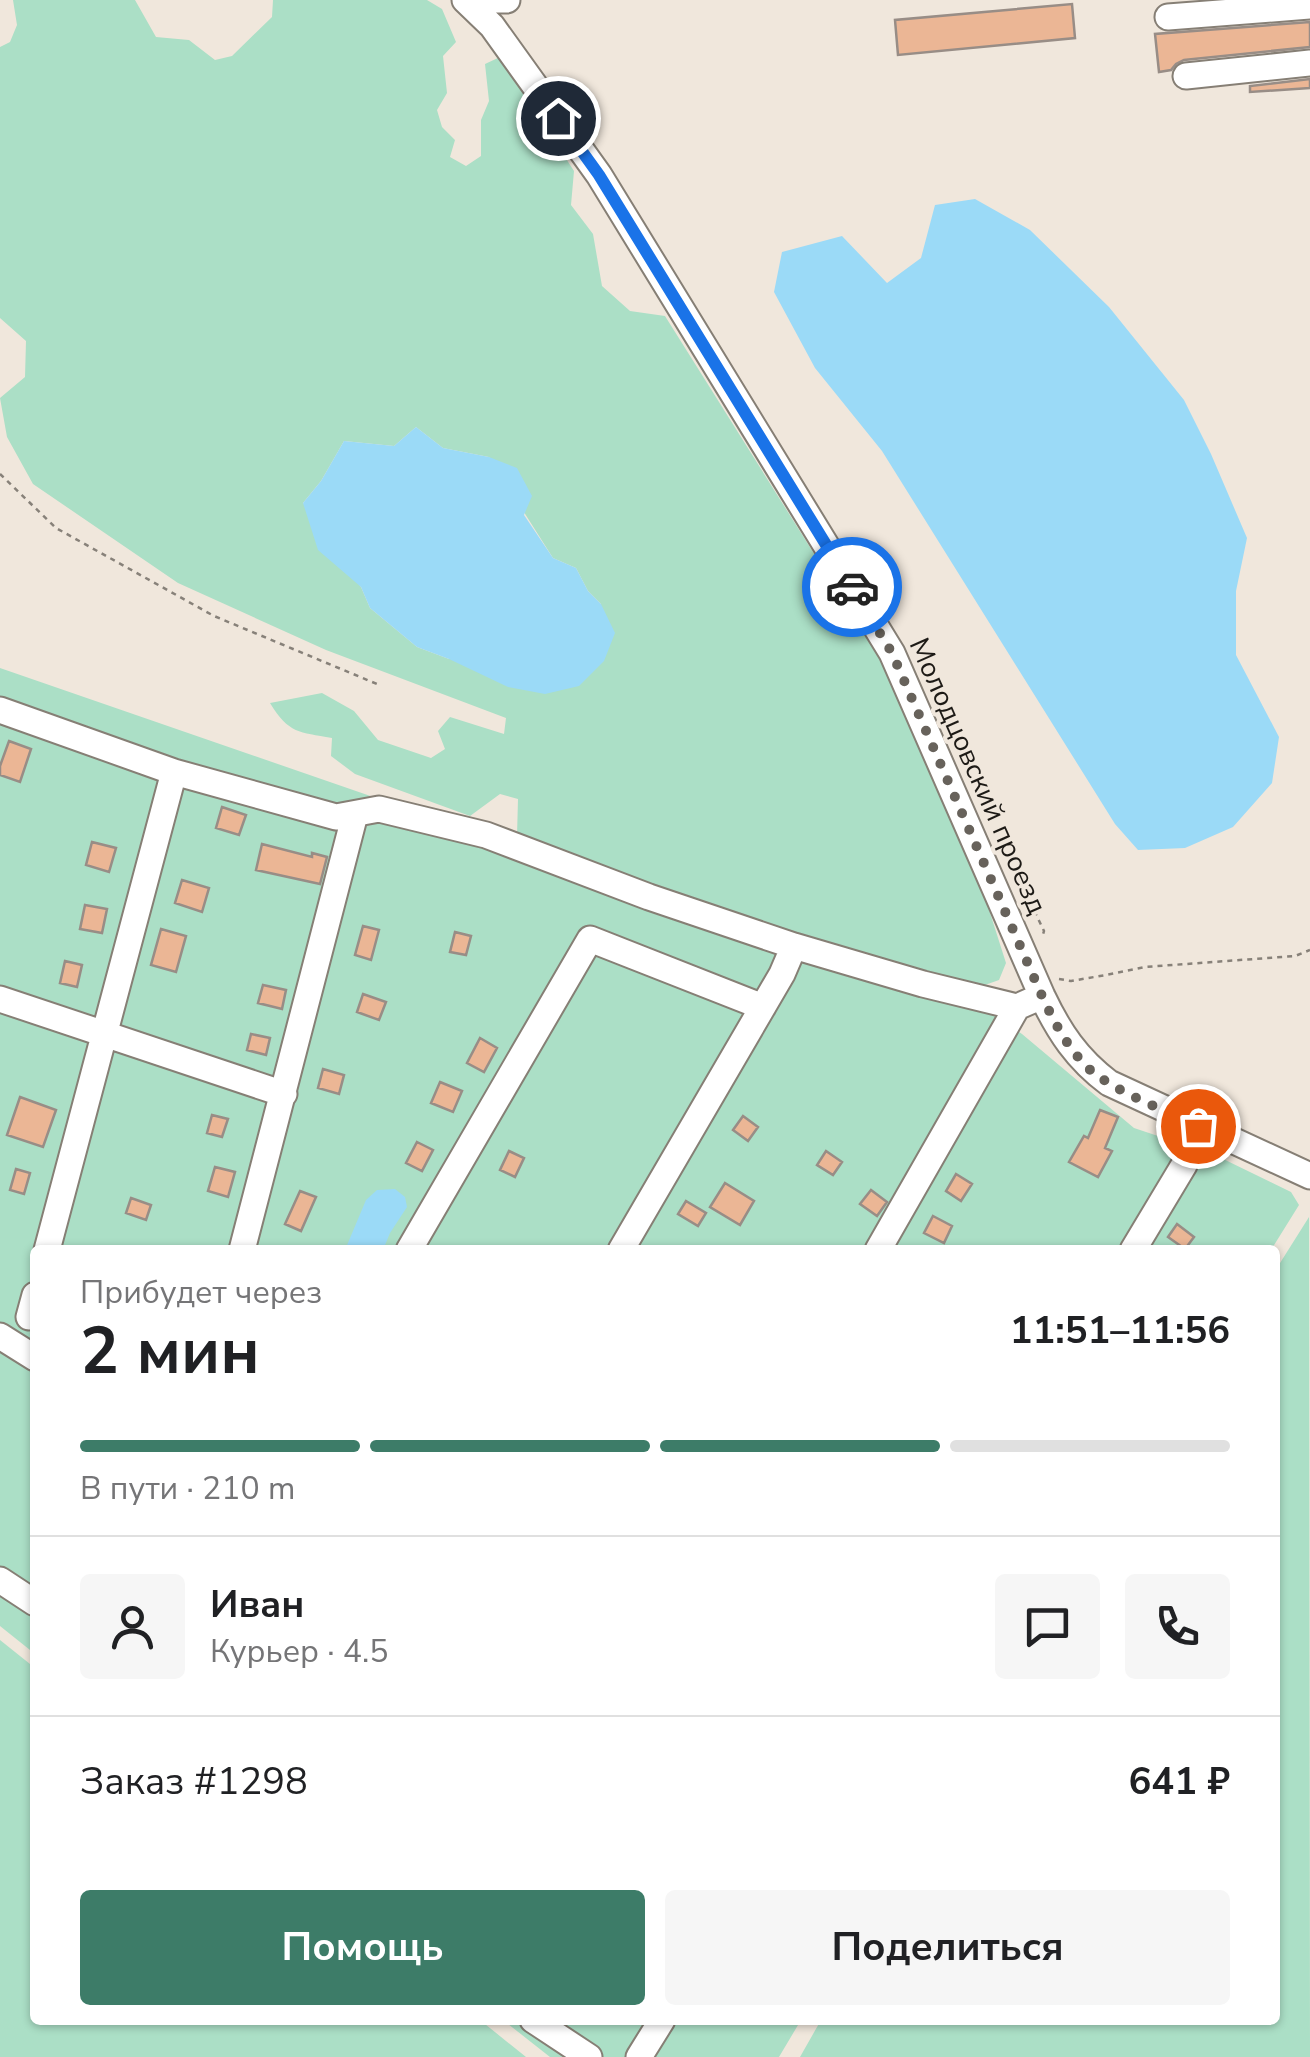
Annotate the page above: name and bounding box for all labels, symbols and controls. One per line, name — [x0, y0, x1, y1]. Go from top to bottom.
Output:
pin — [516, 76, 601, 161]
icon: home — [531, 91, 586, 146]
courier — [802, 537, 902, 637]
icon: car — [825, 560, 880, 615]
street label: Молодцовский проезд — [900, 632, 1056, 920]
pin — [1156, 1084, 1241, 1169]
icon: bag — [1171, 1099, 1226, 1154]
text: Прибудет через — [80, 1271, 322, 1314]
text: 11:51–11:56 — [1010, 1305, 1230, 1356]
text: 2 мин — [80, 1307, 260, 1396]
text: В пути · 210 m — [80, 1467, 295, 1510]
button: person — [80, 1574, 185, 1679]
button: chat — [995, 1574, 1100, 1679]
button: phone — [1125, 1574, 1230, 1679]
text: Иван — [210, 1579, 304, 1630]
text: Курьер · 4.5 — [210, 1630, 388, 1673]
text: Заказ #1298 — [80, 1756, 308, 1807]
text: 641 ₽ — [1129, 1756, 1230, 1807]
button: Помощь — [80, 1890, 645, 2005]
button: Поделиться — [665, 1890, 1230, 2005]

